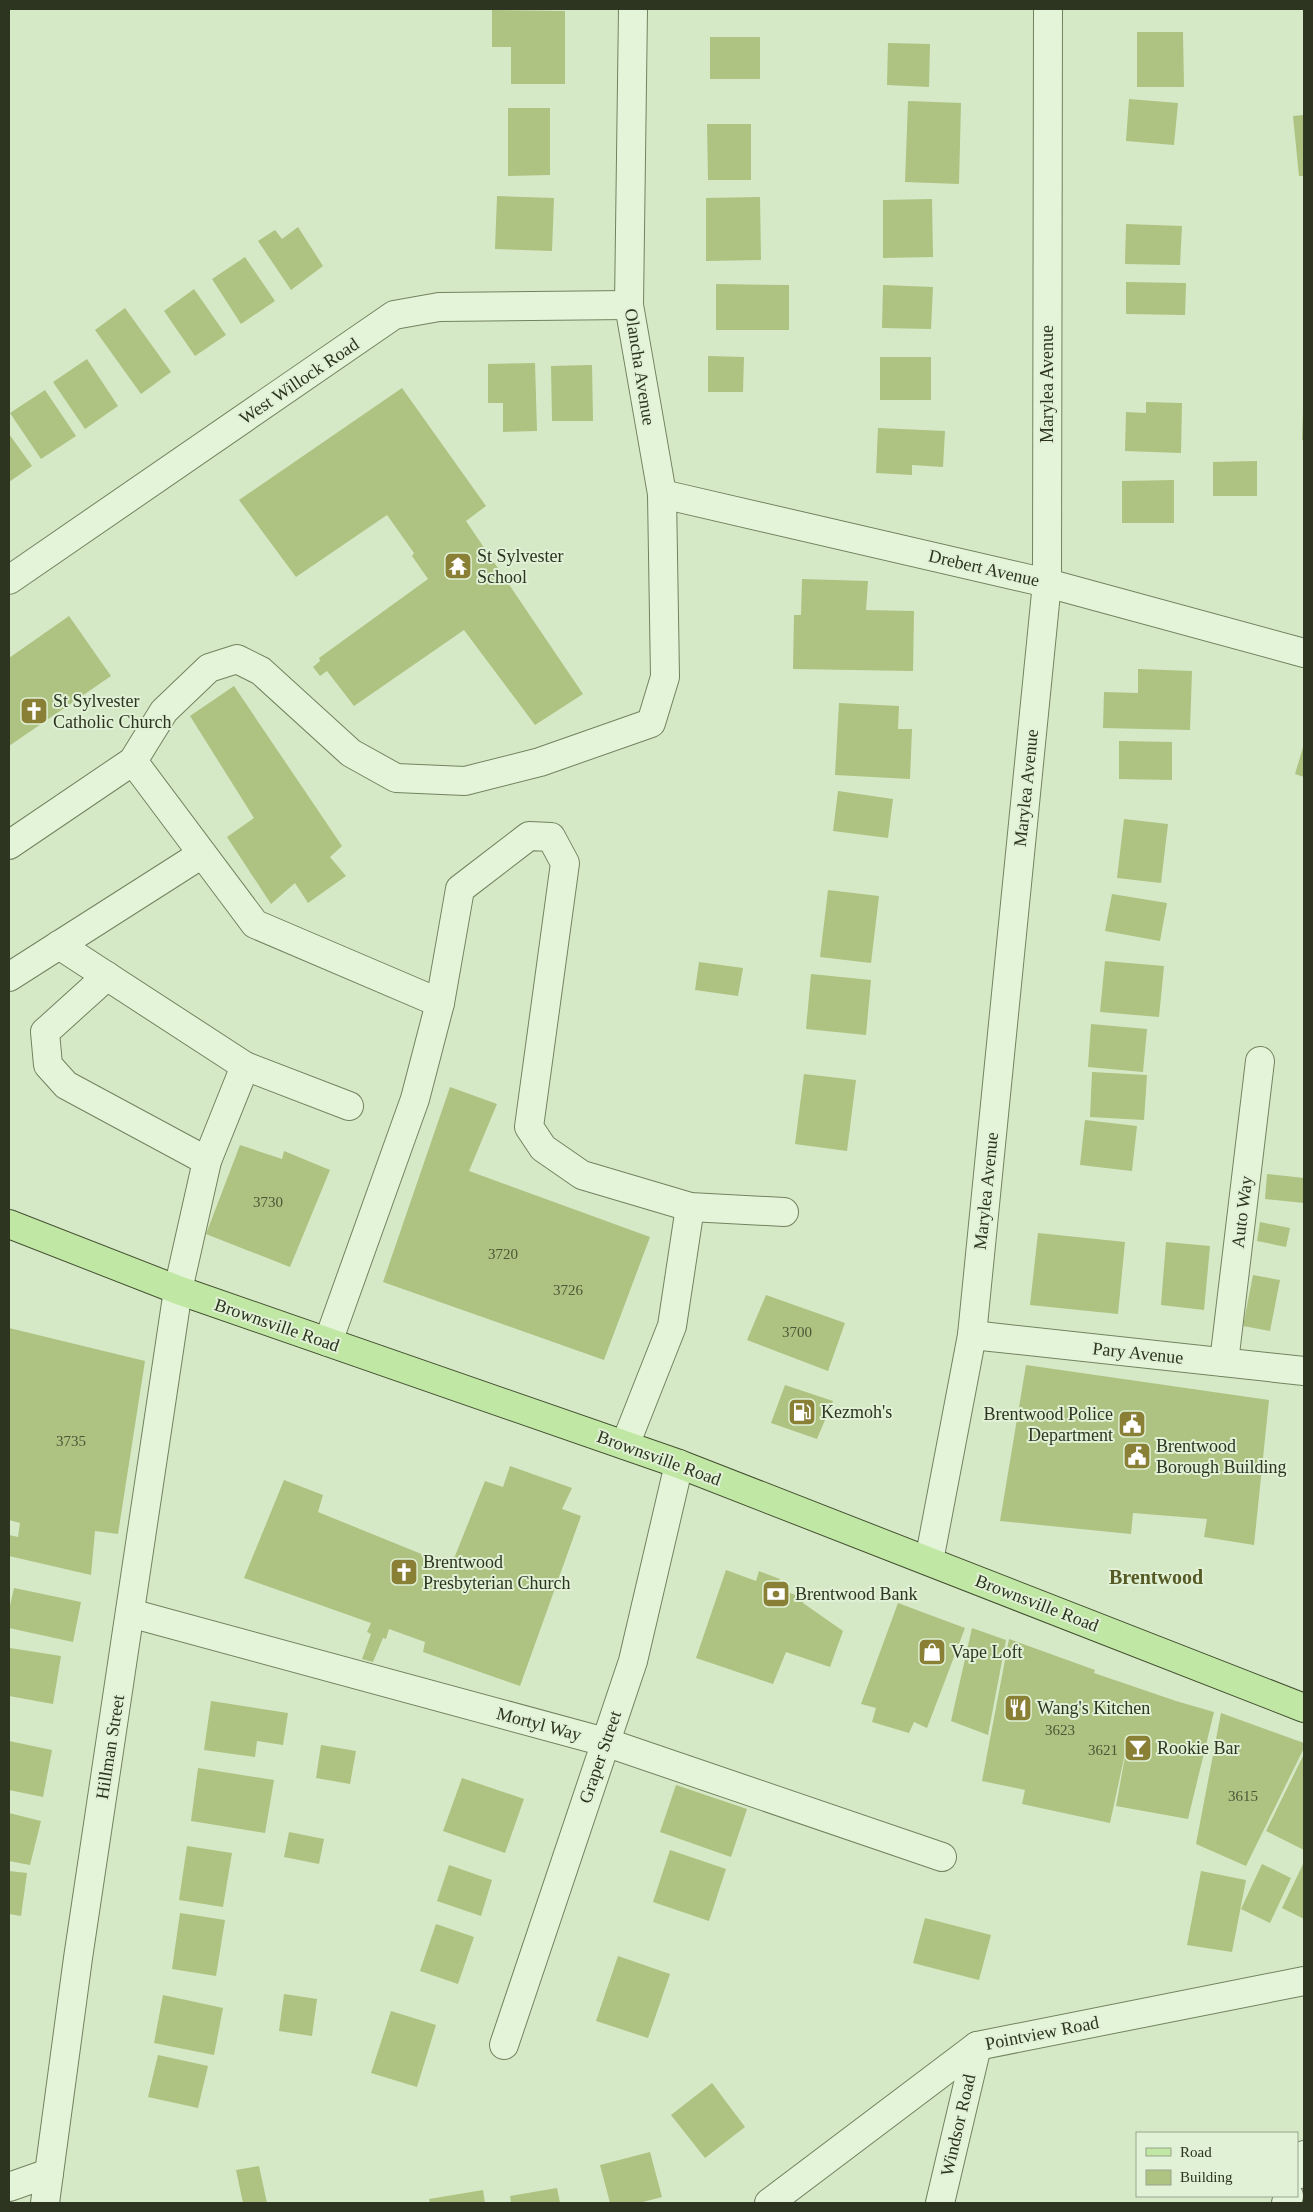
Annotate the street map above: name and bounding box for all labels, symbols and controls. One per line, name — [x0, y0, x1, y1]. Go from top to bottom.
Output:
street label: Olancha Avenue — [621, 307, 659, 427]
street label: Marylea Avenue — [1037, 325, 1057, 443]
street label: West Willock Road — [236, 334, 362, 428]
place label: St Sylvester School — [477, 546, 564, 587]
street label: Drebert Avenue — [927, 546, 1041, 590]
temple icon: St Sylvester School — [443, 551, 473, 581]
place label: St Sylvester Catholic Church — [53, 691, 171, 732]
church icon: St Sylvester Catholic Church — [19, 696, 49, 726]
street label: Marylea Avenue — [1010, 728, 1042, 848]
street label: Marylea Avenue — [970, 1131, 1002, 1251]
street label: Auto Way — [1228, 1175, 1256, 1249]
house number: 3730 — [253, 1194, 283, 1210]
house number: 3720 — [488, 1246, 518, 1262]
house number: 3726 — [553, 1282, 584, 1298]
street label: Brownsville Road — [212, 1294, 342, 1356]
house number: 3700 — [782, 1324, 812, 1340]
street label: Pary Avenue — [1092, 1338, 1184, 1368]
fuel station icon: Kezmoh's — [787, 1397, 817, 1427]
place label: Kezmoh's — [821, 1402, 892, 1422]
place label: Brentwood Police Department — [984, 1404, 1113, 1445]
public building icon: Brentwood Police Department — [1117, 1409, 1147, 1439]
street label: Brownsville Road — [594, 1426, 724, 1490]
house number: 3735 — [56, 1433, 86, 1449]
place label: Brentwood Borough Building — [1156, 1436, 1287, 1477]
public building icon: Brentwood Borough Building — [1122, 1441, 1152, 1471]
place label: Brentwood Presbyterian Church — [423, 1552, 570, 1593]
church icon: Brentwood Presbyterian Church — [389, 1557, 419, 1587]
district label: Brentwood — [1109, 1566, 1203, 1588]
street label: Brownsville Road — [973, 1570, 1101, 1636]
bank icon: Brentwood Bank — [761, 1579, 791, 1609]
place label: Brentwood Bank — [795, 1584, 917, 1604]
shop icon: Vape Loft — [917, 1637, 947, 1667]
place label: Vape Loft — [951, 1642, 1022, 1662]
street label: Hillman Street — [92, 1693, 128, 1801]
restaurant icon: Wang's Kitchen — [1003, 1693, 1033, 1723]
place label: Wang's Kitchen — [1037, 1698, 1150, 1718]
street label: Mortyl Way — [495, 1703, 583, 1745]
street label: Graper Street — [575, 1708, 625, 1806]
house number: 3623 — [1045, 1722, 1075, 1738]
bar icon: Rookie Bar — [1123, 1733, 1153, 1763]
place label: Rookie Bar — [1157, 1738, 1240, 1758]
house number: 3621 — [1088, 1742, 1118, 1758]
house number: 3615 — [1228, 1788, 1258, 1804]
street label: Pointview Road — [983, 2012, 1101, 2054]
street label: Windsor Road — [937, 2072, 979, 2178]
legend — [1136, 2132, 1298, 2197]
text: Road — [1180, 2144, 1212, 2160]
text: Building — [1180, 2169, 1233, 2185]

